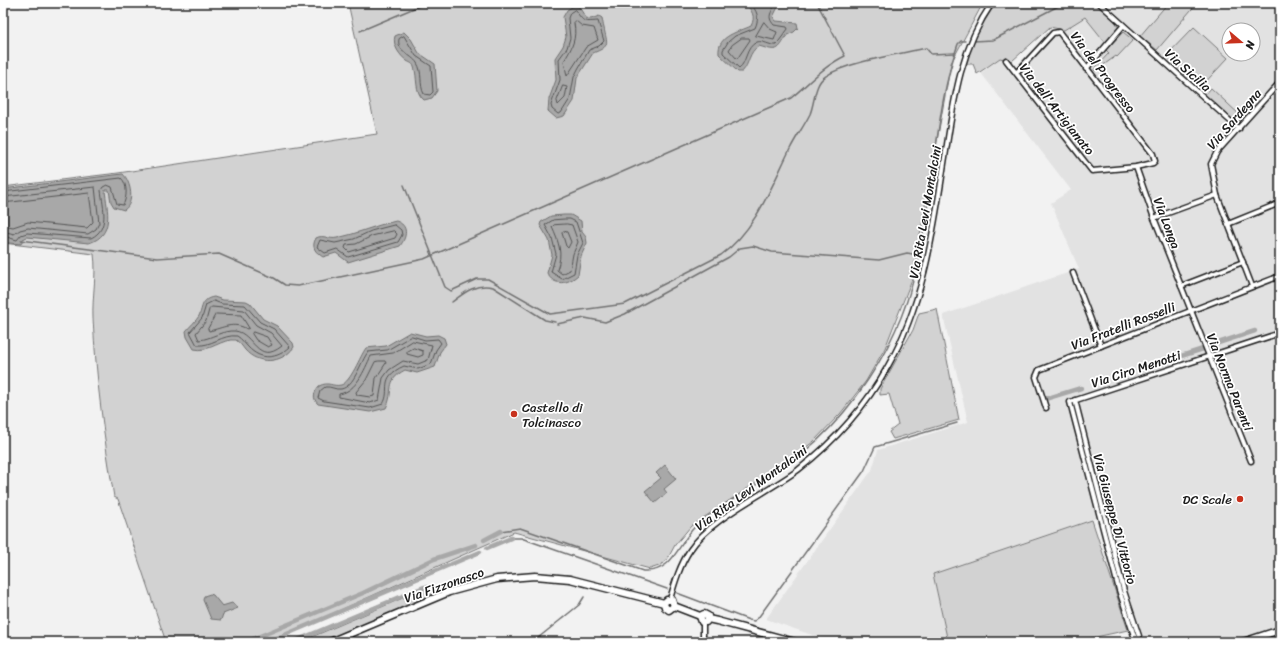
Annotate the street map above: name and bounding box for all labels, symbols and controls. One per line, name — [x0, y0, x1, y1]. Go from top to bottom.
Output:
north arrow — [1221, 22, 1261, 62]
street label: Via del Progresso — [1064, 26, 1142, 118]
text: N — [1240, 37, 1261, 52]
street label: Via Sicilia — [1159, 42, 1217, 98]
street label: Via dell'Artigianato — [1013, 58, 1101, 161]
street label: Via Sardegna — [1201, 83, 1268, 155]
street label: Via Rita Levi Montalcini — [902, 143, 948, 280]
street label: Via Longa — [1147, 194, 1188, 253]
street label: Via Fratelli Rosselli — [1067, 295, 1179, 356]
street label: Via Norma Parenti — [1200, 330, 1260, 435]
street label: Via Ciro Menotti — [1088, 344, 1184, 394]
place label: Castello di Tolcinasco — [522, 396, 583, 434]
marker: Castello di Tolcinasco — [509, 409, 519, 419]
street label: Via Rita Levi Montalcini — [690, 439, 813, 537]
street label: Via Giuseppe Di Vittorio — [1086, 451, 1144, 587]
place label: DC Scale — [1182, 488, 1232, 511]
marker: DC Scale — [1235, 494, 1245, 504]
street label: Via Fizzonasco — [401, 560, 488, 609]

